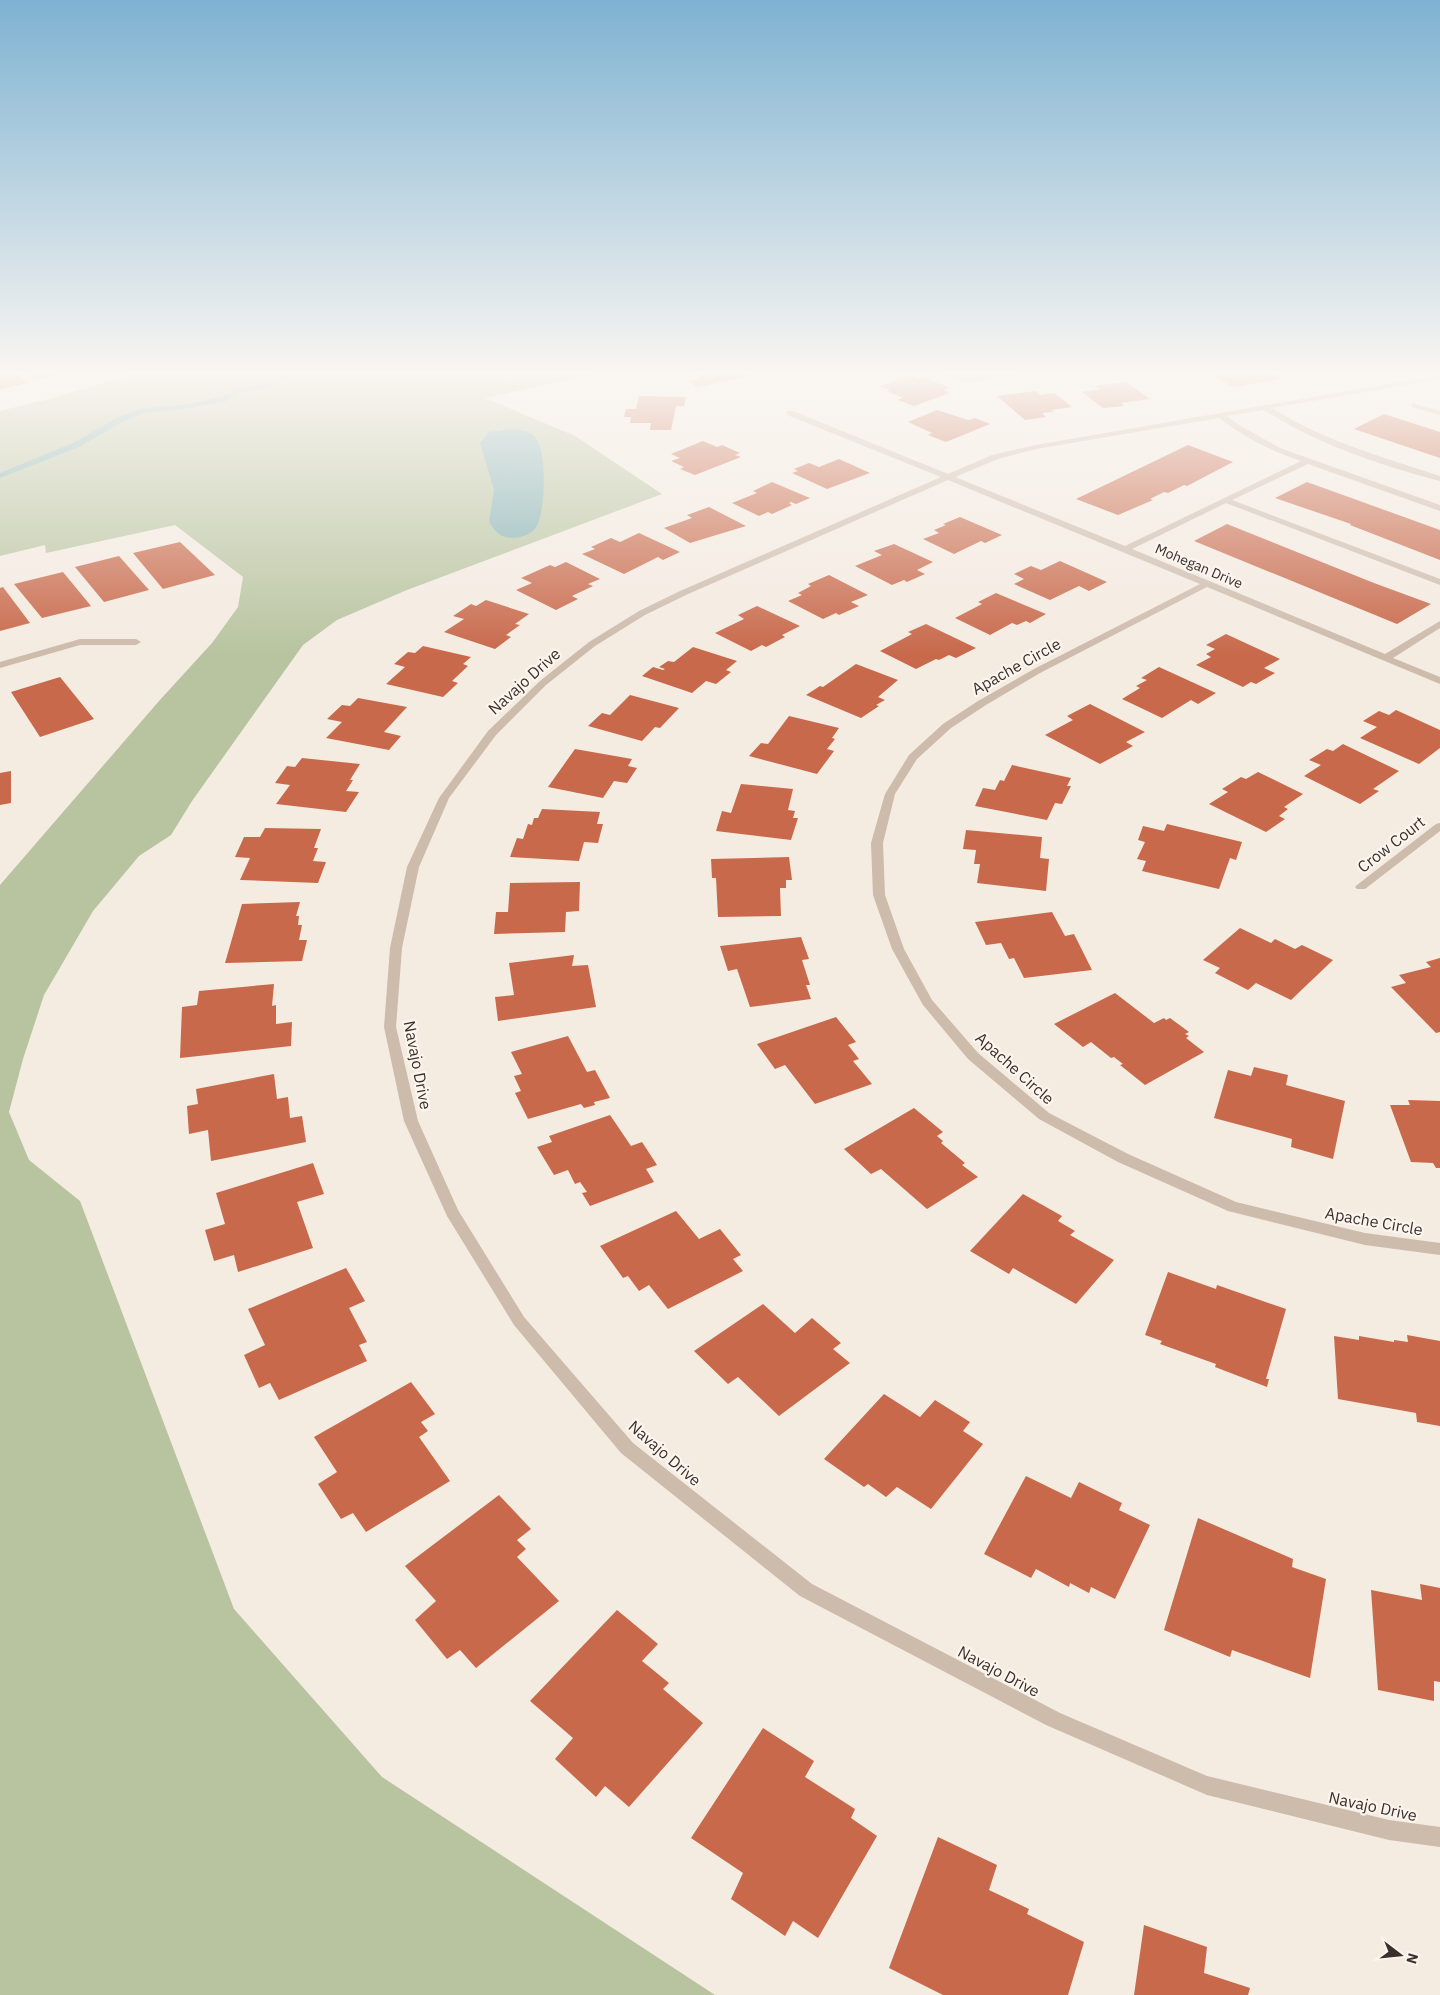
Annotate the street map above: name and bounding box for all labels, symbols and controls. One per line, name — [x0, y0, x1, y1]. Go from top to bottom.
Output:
street label: Mohegan Drive — [1152, 539, 1246, 593]
street label: Apache Circle — [968, 633, 1064, 699]
street label: Navajo Drive — [484, 643, 564, 719]
street label: Crow Court — [1353, 811, 1429, 877]
street label: Navajo Drive — [400, 1019, 436, 1111]
street label: Apache Circle — [972, 1028, 1059, 1109]
street label: Apache Circle — [1324, 1203, 1425, 1239]
street label: Navajo Drive — [625, 1416, 706, 1490]
street label: Navajo Drive — [955, 1641, 1044, 1701]
street label: Navajo Drive — [1327, 1787, 1419, 1825]
north arrow — [1375, 1930, 1425, 1980]
text: N — [1402, 1951, 1423, 1966]

